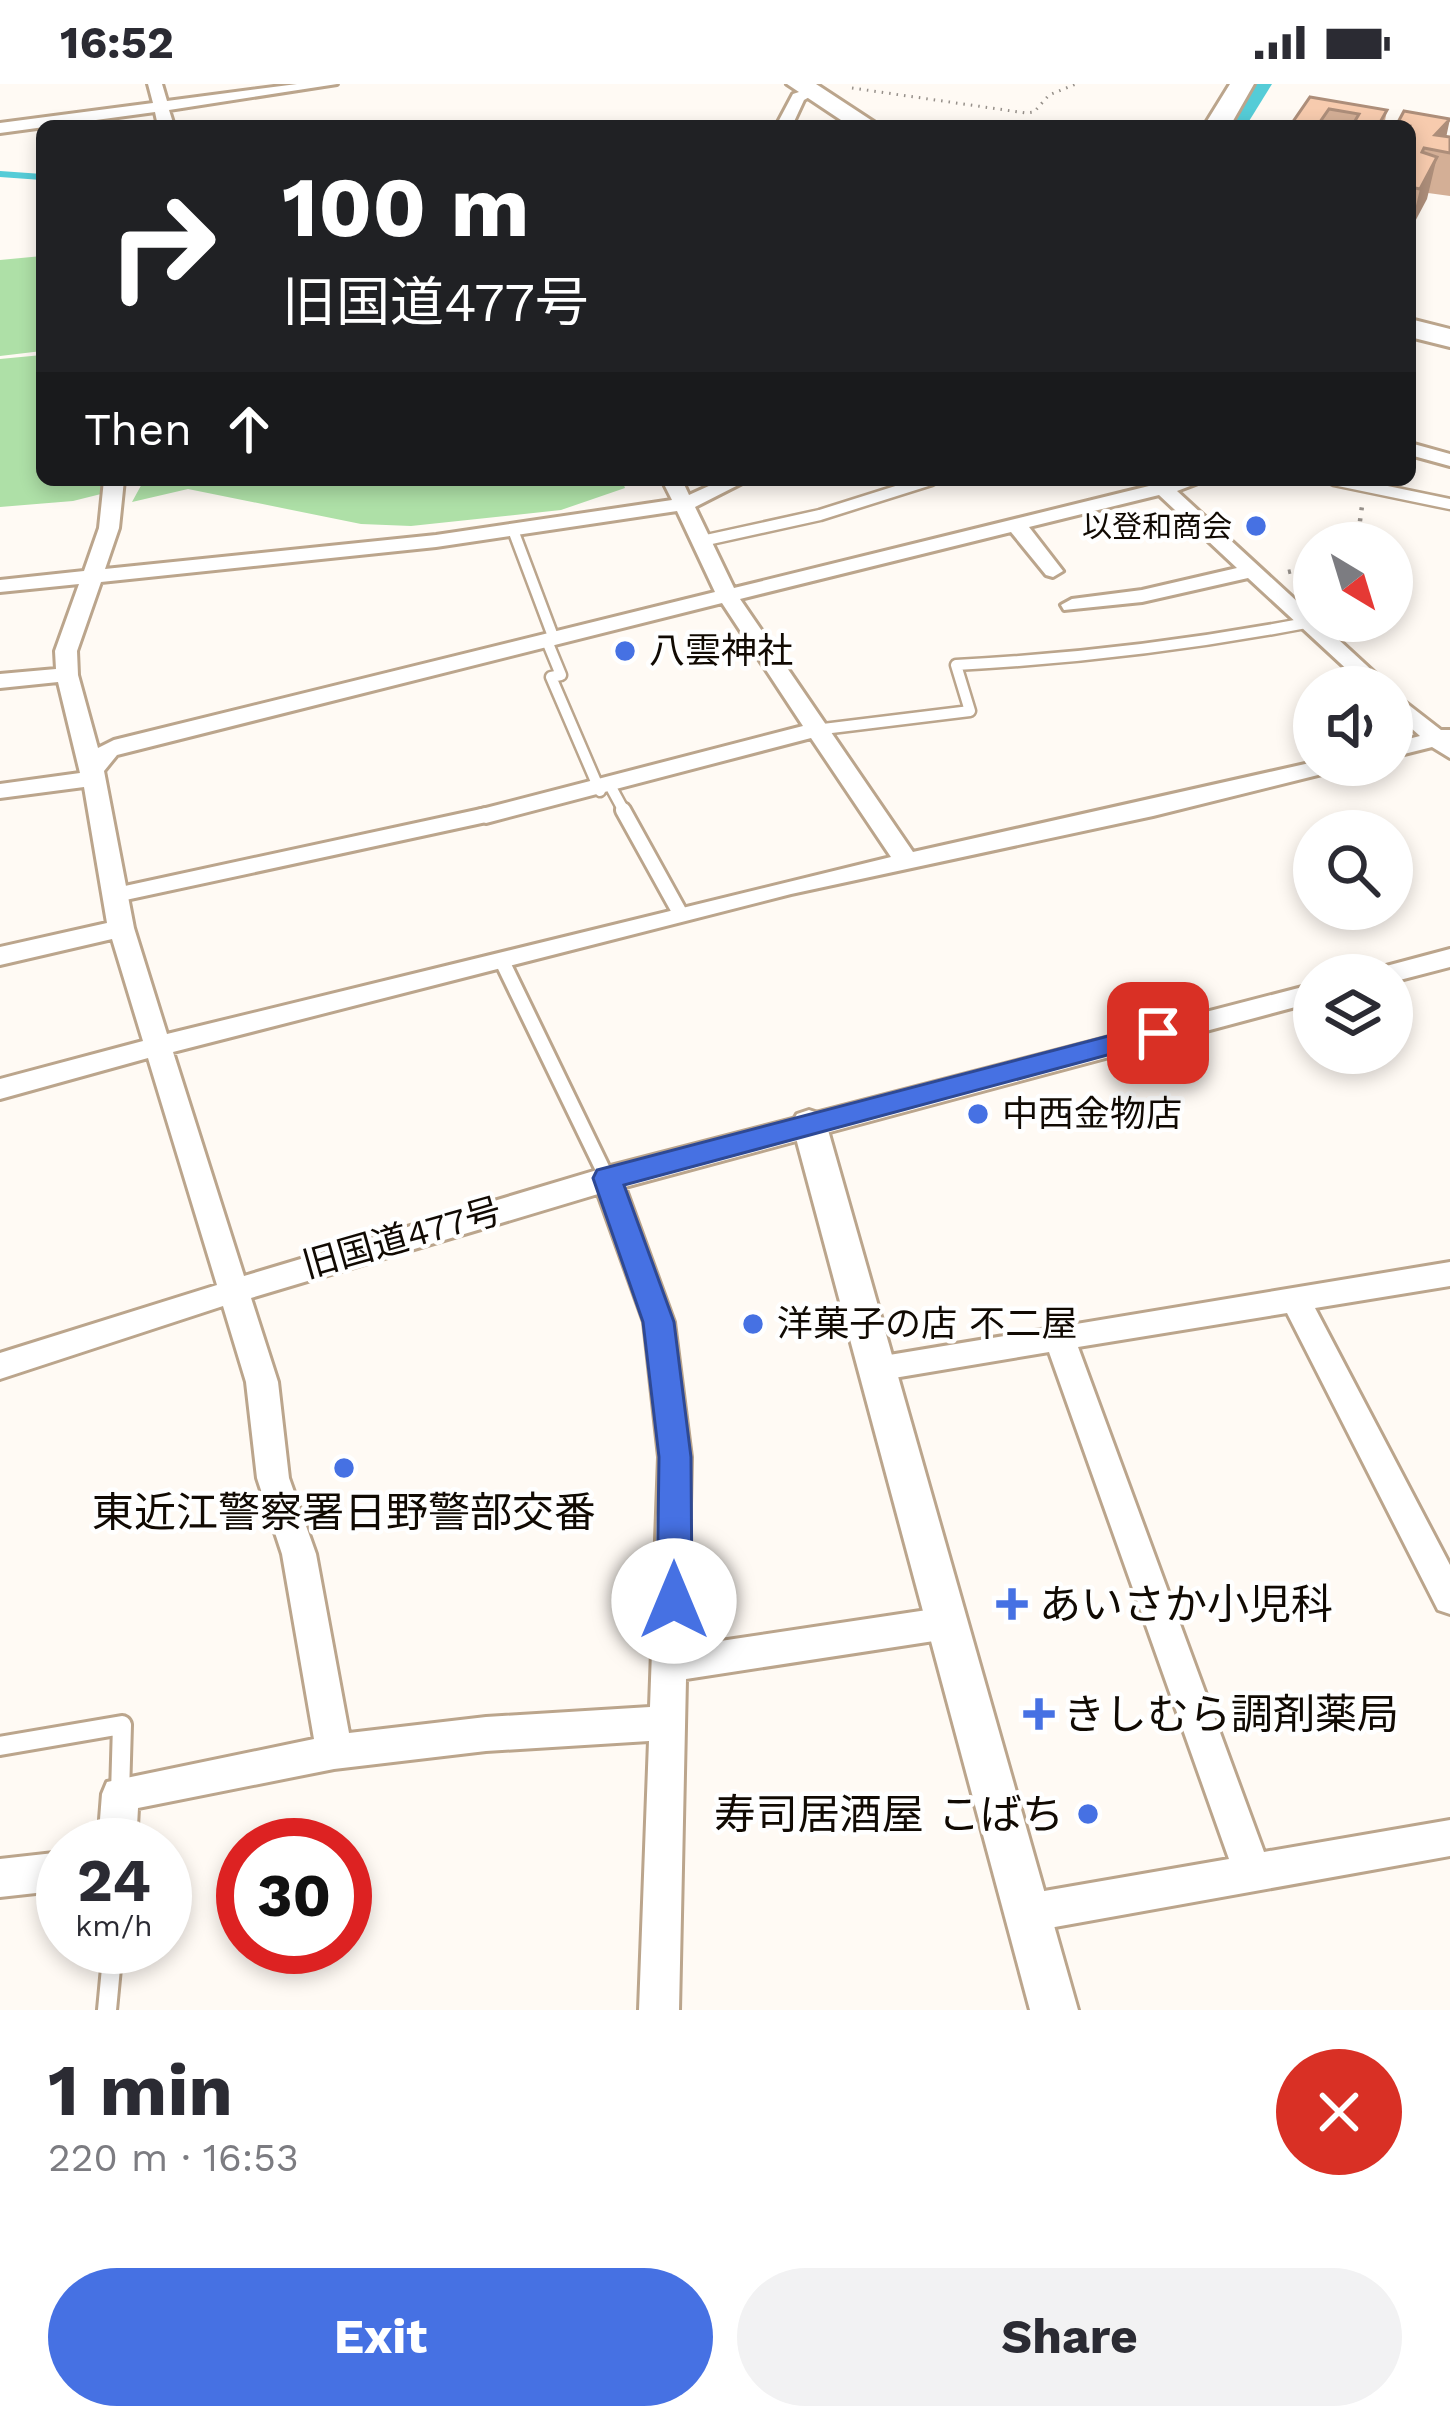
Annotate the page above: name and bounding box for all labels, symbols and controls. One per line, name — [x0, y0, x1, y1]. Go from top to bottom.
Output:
text: 16:52 — [60, 16, 174, 69]
text: 100 m — [282, 158, 529, 256]
icon: right — [84, 168, 240, 324]
text: 旧国道477号 — [282, 271, 589, 334]
icon: ahead — [216, 396, 282, 462]
text: Then — [84, 403, 192, 456]
place label: 以登和商会 — [1082, 509, 1232, 544]
marker: 以登和商会 — [1243, 513, 1269, 539]
north arrow — [1293, 522, 1413, 642]
map controls — [1293, 522, 1413, 1074]
place label: 八雲神社 — [649, 630, 793, 672]
marker: 八雲神社 — [612, 638, 638, 664]
button: sound — [1293, 666, 1413, 786]
button: search — [1293, 810, 1413, 930]
button: layers — [1293, 954, 1413, 1074]
pin — [1107, 982, 1209, 1084]
icon: arrive — [1125, 1000, 1191, 1066]
place label: 中西金物店 — [1002, 1093, 1182, 1135]
marker: 中西金物店 — [965, 1101, 991, 1127]
street label: 旧国道477号 — [298, 1190, 506, 1286]
place label: 洋菓子の店 不二屋 — [777, 1303, 1077, 1345]
marker: 洋菓子の店 不二屋 — [740, 1311, 766, 1337]
marker: 東近江警察署日野警部交番 — [331, 1455, 357, 1481]
place label: 東近江警察署日野警部交番 — [92, 1488, 596, 1537]
position arrow — [611, 1538, 737, 1664]
place label: あいさか小児科 — [1039, 1580, 1333, 1629]
marker: あいさか小児科 — [996, 1588, 1028, 1620]
place label: きしむら調剤薬局 — [1063, 1690, 1399, 1739]
marker: きしむら調剤薬局 — [1026, 1701, 1052, 1727]
place label: 寿司居酒屋 こばち — [714, 1790, 1064, 1839]
marker: 寿司居酒屋 こばち — [1075, 1801, 1101, 1827]
speed limit sign: 30 — [216, 1818, 372, 1974]
text: 24 — [77, 1845, 151, 1916]
text: km/h — [75, 1908, 153, 1943]
text: 1 min — [48, 2048, 233, 2132]
button: close — [1276, 2049, 1402, 2175]
text: 220 m · 16:53 — [48, 2135, 299, 2180]
button: Exit — [48, 2268, 713, 2406]
button: Share — [737, 2268, 1402, 2406]

